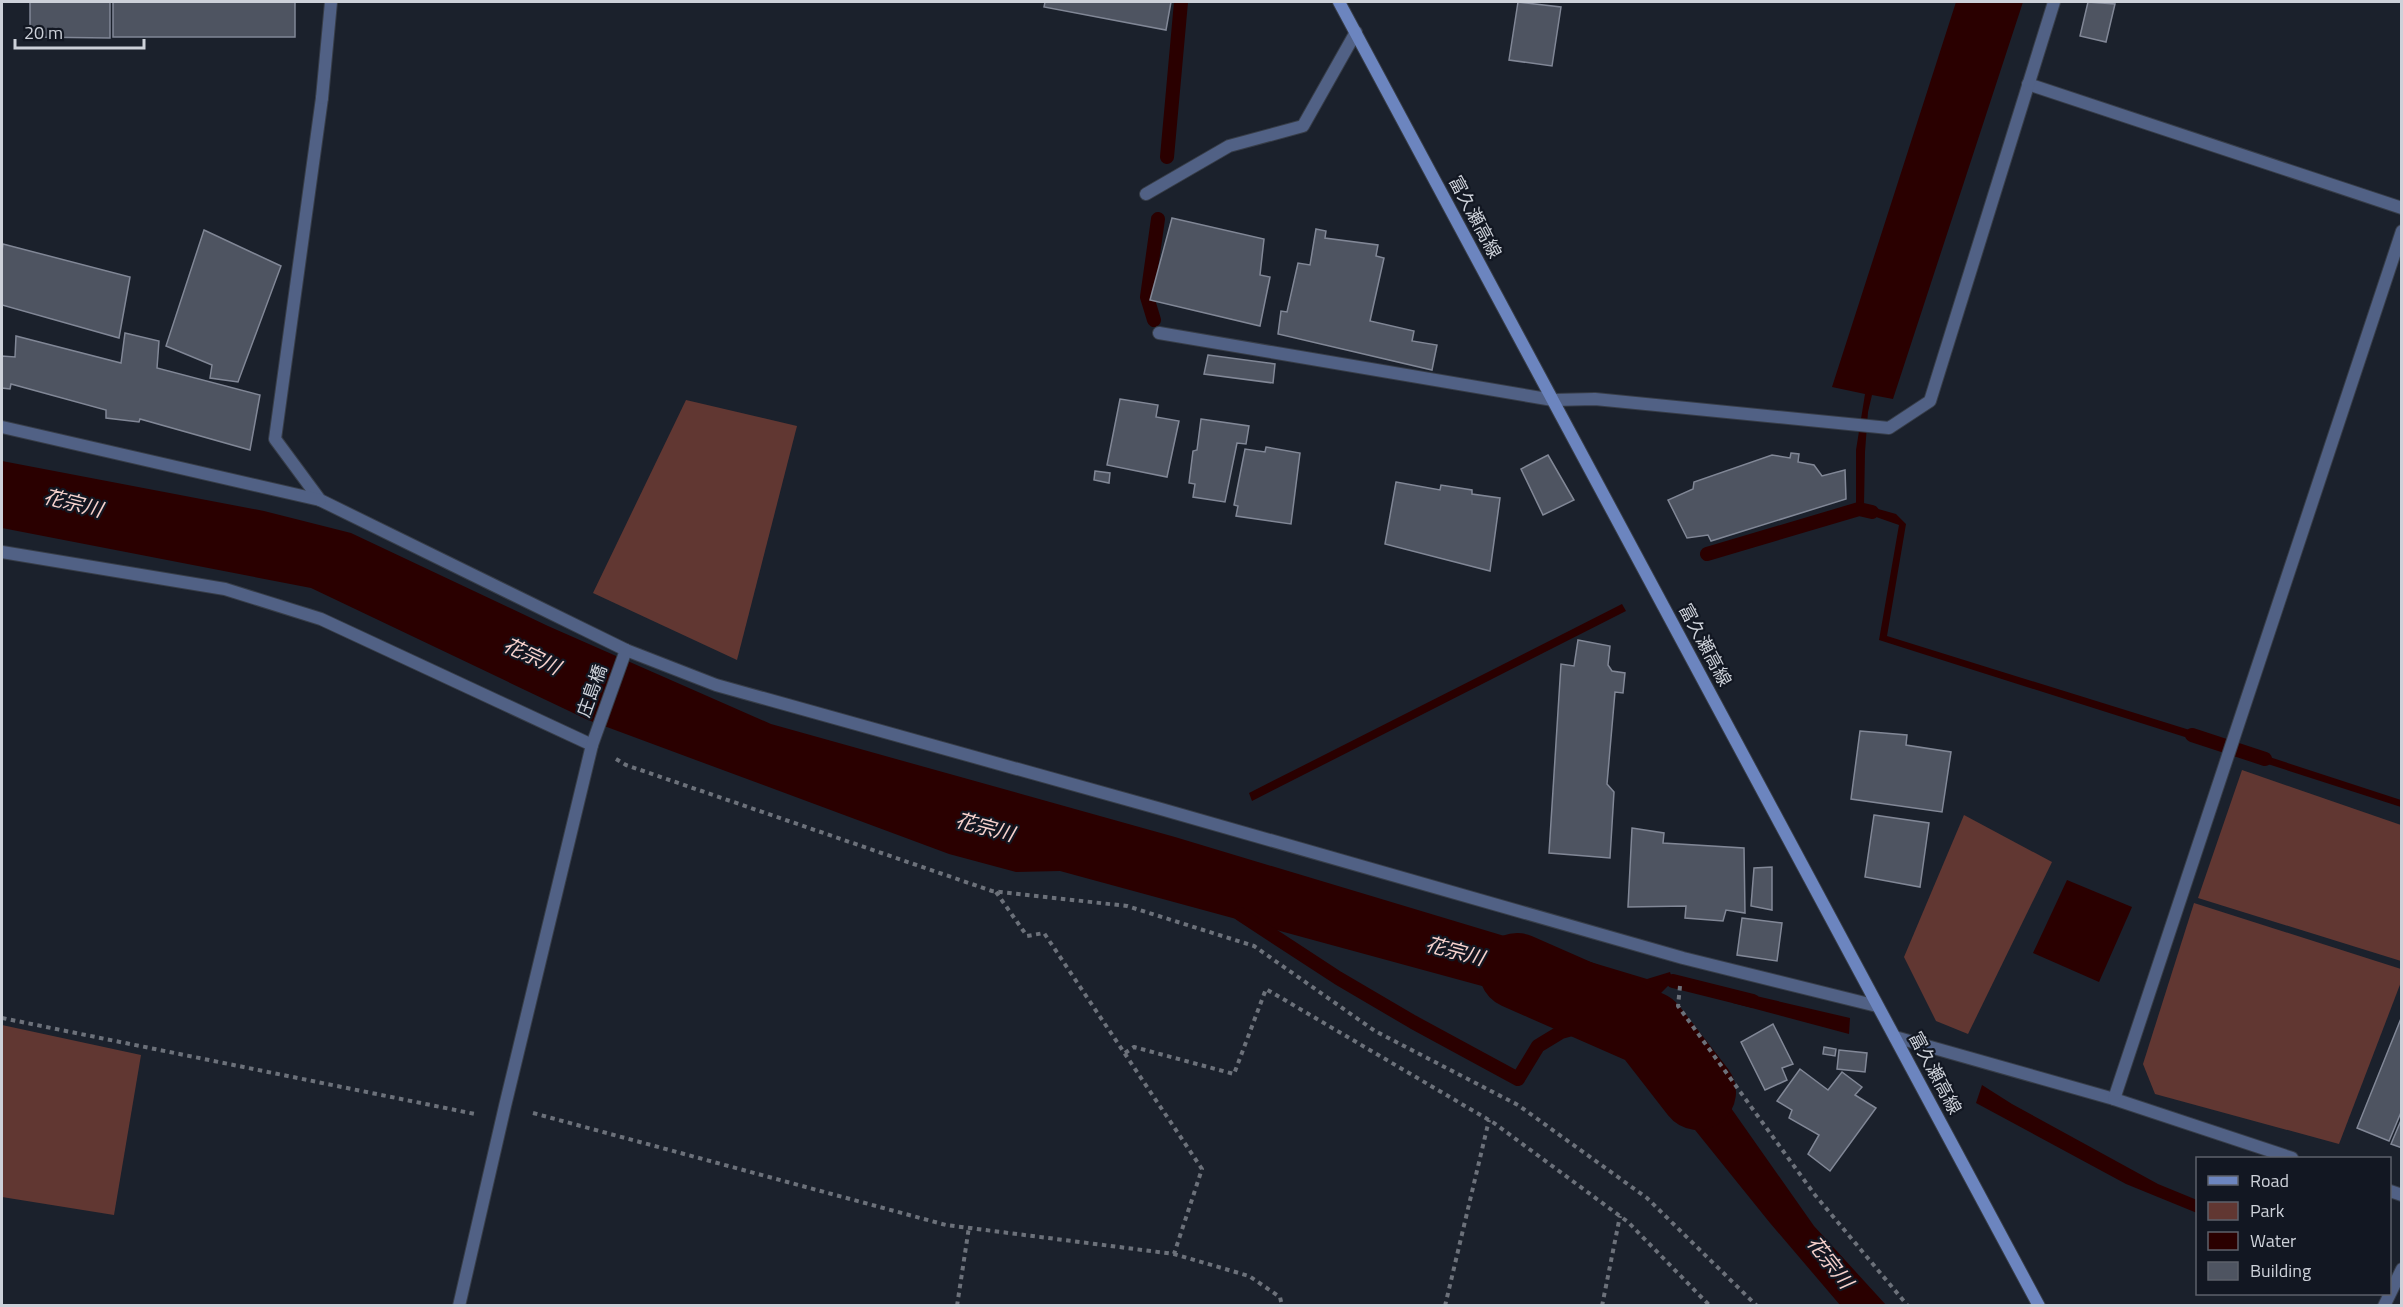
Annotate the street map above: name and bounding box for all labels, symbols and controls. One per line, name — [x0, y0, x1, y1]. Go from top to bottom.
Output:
scale bar — [15, 12, 144, 50]
text: 20 m — [24, 19, 63, 46]
street label: 富久瀬高線 — [1442, 171, 1508, 263]
water label: 花宗川 — [40, 480, 108, 525]
street label: 富久瀬高線 — [1672, 599, 1738, 691]
water label: 花宗川 — [498, 629, 568, 683]
street label: 庄島橋 — [570, 661, 613, 721]
water label: 花宗川 — [952, 804, 1020, 850]
water label: 花宗川 — [1422, 928, 1490, 974]
street label: 富久瀬高線 — [1902, 1027, 1968, 1119]
legend — [2196, 1157, 2391, 1295]
text: Road — [2250, 1167, 2289, 1194]
text: Park — [2250, 1197, 2285, 1224]
text: Water — [2250, 1227, 2296, 1254]
water label: 花宗川 — [1800, 1229, 1862, 1296]
text: Building — [2250, 1257, 2311, 1284]

